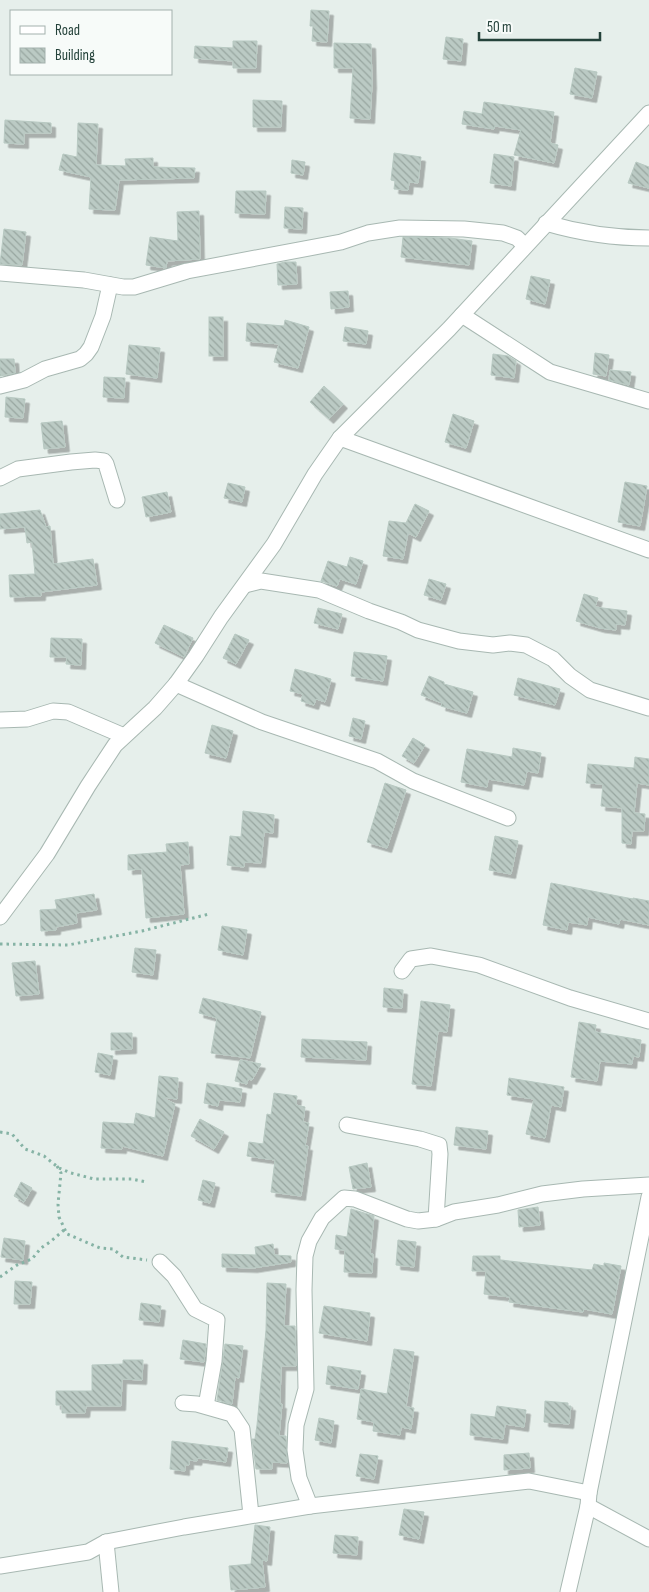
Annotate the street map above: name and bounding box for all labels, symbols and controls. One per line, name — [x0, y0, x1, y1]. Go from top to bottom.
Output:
legend — [10, 10, 172, 75]
scale bar — [479, 10, 600, 42]
text: 50 m — [487, 18, 512, 37]
text: Road — [55, 21, 80, 40]
text: Building — [55, 46, 95, 65]

